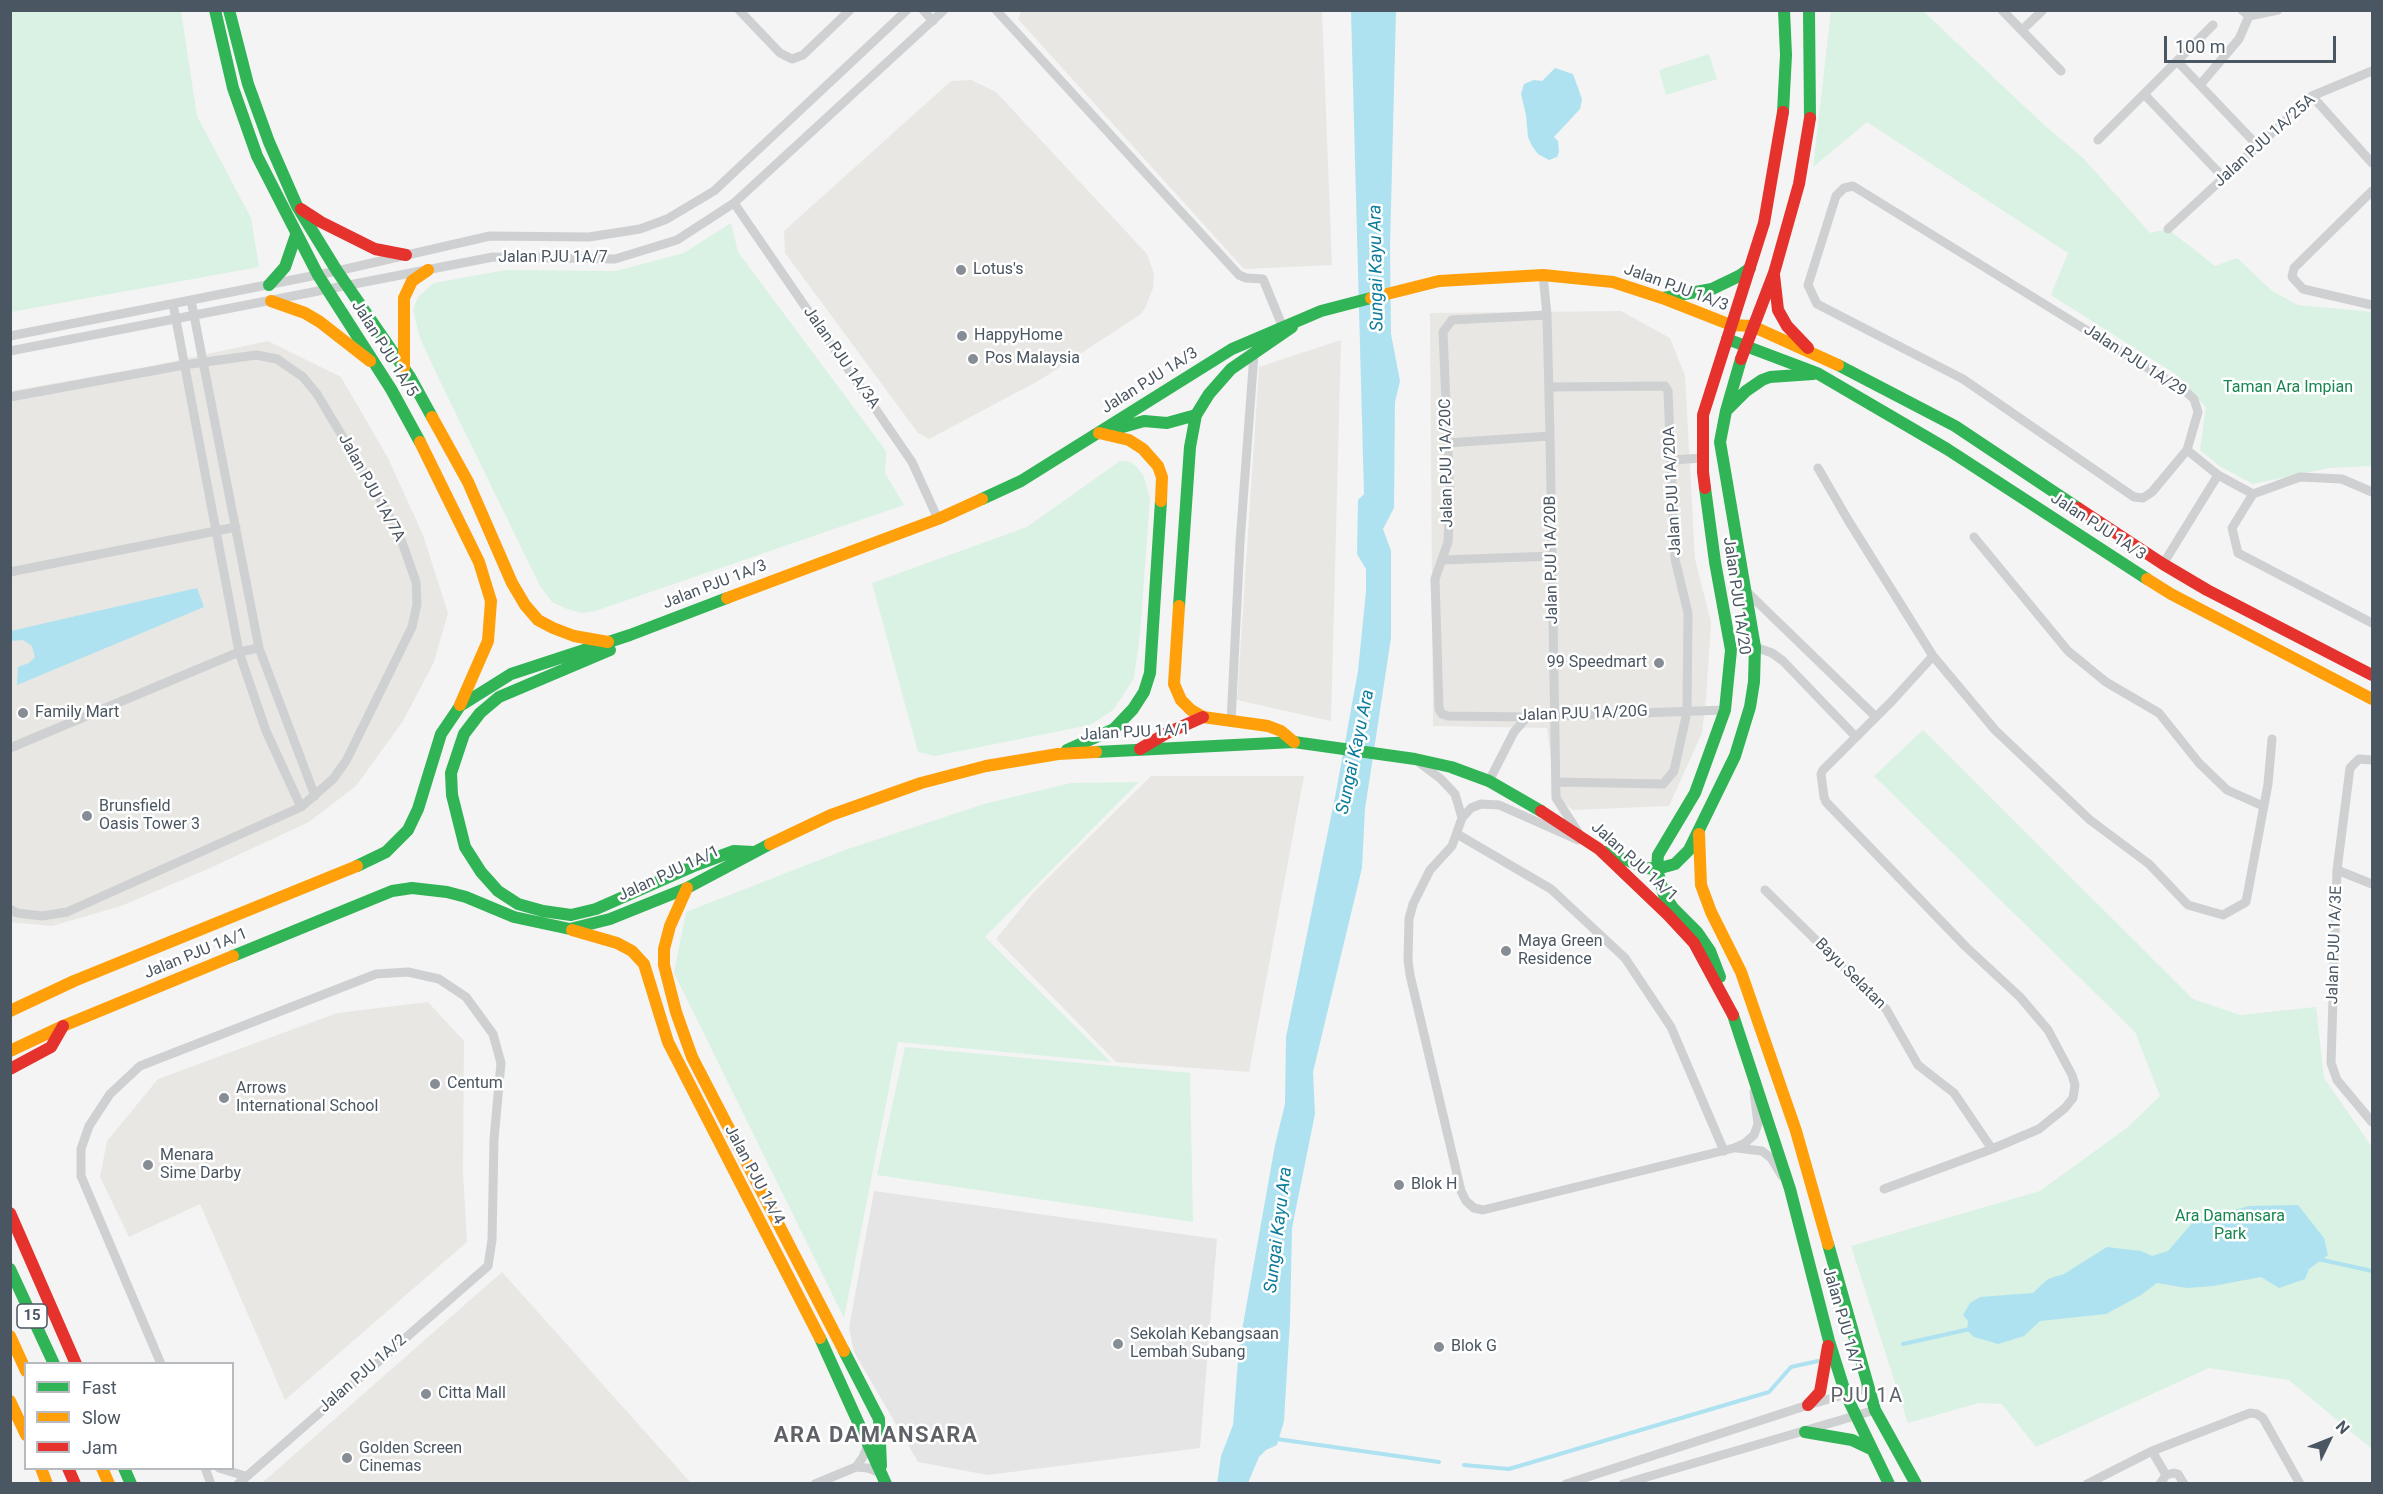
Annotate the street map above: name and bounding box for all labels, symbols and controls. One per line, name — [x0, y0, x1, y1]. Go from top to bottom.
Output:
scale bar — [2167, 24, 2340, 62]
text: 100 m — [2175, 36, 2226, 57]
street label: Jalan PJU 1A/25A — [2211, 91, 2319, 191]
water label: Sungai Kayu Ara — [1365, 204, 1389, 332]
street label: Jalan PJU 1A/7 — [498, 248, 608, 268]
place label: Lotus's — [973, 260, 1023, 280]
street label: Jalan PJU 1A/3 — [1621, 260, 1731, 316]
marker: Lotus's — [954, 263, 968, 277]
street label: Jalan PJU 1A/5 — [347, 297, 421, 401]
street label: Jalan PJU 1A/3A — [799, 303, 883, 413]
street label: Jalan PJU 1A/29 — [2080, 321, 2190, 401]
place label: HappyHome — [974, 326, 1063, 346]
marker: HappyHome — [955, 329, 969, 343]
street label: Jalan PJU 1A/3 — [1098, 344, 1202, 418]
place label: Pos Malaysia — [985, 349, 1080, 369]
marker: Pos Malaysia — [966, 352, 980, 366]
park label: Taman Ara Impian — [2223, 378, 2353, 398]
street label: Jalan PJU 1A/20C — [1436, 398, 1458, 528]
street label: Jalan PJU 1A/20A — [1660, 426, 1686, 556]
street label: Jalan PJU 1A/7A — [333, 431, 409, 545]
street label: Jalan PJU 1A/3 — [2047, 489, 2149, 565]
street label: Jalan PJU 1A/20B — [1541, 496, 1563, 624]
street label: Jalan PJU 1A/20 — [1718, 536, 1754, 656]
street label: Jalan PJU 1A/3 — [660, 556, 770, 614]
place label: 99 Speedmart — [1547, 653, 1647, 673]
marker: 99 Speedmart — [1652, 656, 1666, 670]
water label: Sungai Kayu Ara — [1332, 688, 1380, 816]
street label: Jalan PJU 1A/20G — [1518, 702, 1648, 726]
place label: Family Mart — [35, 703, 119, 723]
marker: Family Mart — [16, 706, 30, 720]
street label: Jalan PJU 1A/1 — [1080, 721, 1190, 745]
place label: Brunsfield Oasis Tower 3 — [99, 797, 200, 835]
marker: Brunsfield Oasis Tower 3 — [80, 809, 94, 823]
street label: Jalan PJU 1A/1 — [1587, 818, 1681, 906]
street label: Jalan PJU 1A/1 — [615, 842, 723, 906]
street label: Jalan PJU 1A/3E — [2323, 885, 2347, 1005]
street label: Jalan PJU 1A/1 — [142, 925, 250, 983]
place label: Maya Green Residence — [1518, 932, 1603, 970]
street label: Bayu Selatan — [1811, 935, 1889, 1013]
marker: Maya Green Residence — [1499, 944, 1513, 958]
place label: Centum — [447, 1074, 503, 1094]
marker: Centum — [428, 1077, 442, 1091]
place label: Arrows International School — [236, 1079, 378, 1117]
marker: Arrows International School — [217, 1091, 231, 1105]
street label: Jalan PJU 1A/4 — [720, 1122, 788, 1228]
place label: Menara Sime Darby — [160, 1146, 241, 1184]
marker: Menara Sime Darby — [141, 1158, 155, 1172]
water label: Sungai Kayu Ara — [1261, 1166, 1297, 1294]
place label: Blok H — [1411, 1175, 1457, 1195]
marker: Blok H — [1392, 1178, 1406, 1192]
park label: Ara Damansara Park — [2175, 1207, 2285, 1245]
street label: Jalan PJU 1A/1 — [1818, 1265, 1866, 1375]
road number: 15 — [17, 1304, 47, 1328]
place label: Sekolah Kebangsaan Lembah Subang — [1130, 1325, 1279, 1363]
street label: Jalan PJU 1A/2 — [315, 1331, 411, 1417]
marker: Sekolah Kebangsaan Lembah Subang — [1111, 1337, 1125, 1351]
place label: Blok G — [1451, 1337, 1497, 1357]
marker: Blok G — [1432, 1340, 1446, 1354]
legend — [24, 1362, 234, 1470]
text: Fast — [82, 1377, 117, 1398]
place label: Citta Mall — [438, 1384, 506, 1404]
district label: PJU 1A — [1831, 1385, 1903, 1409]
marker: Citta Mall — [419, 1387, 433, 1401]
text: Slow — [82, 1407, 121, 1428]
north arrow — [2299, 1410, 2359, 1470]
text: N — [2332, 1417, 2353, 1438]
district label: ARA DAMANSARA — [774, 1423, 978, 1449]
text: Jam — [82, 1437, 118, 1458]
place label: Golden Screen Cinemas — [359, 1439, 462, 1477]
marker: Golden Screen Cinemas — [340, 1451, 354, 1465]

